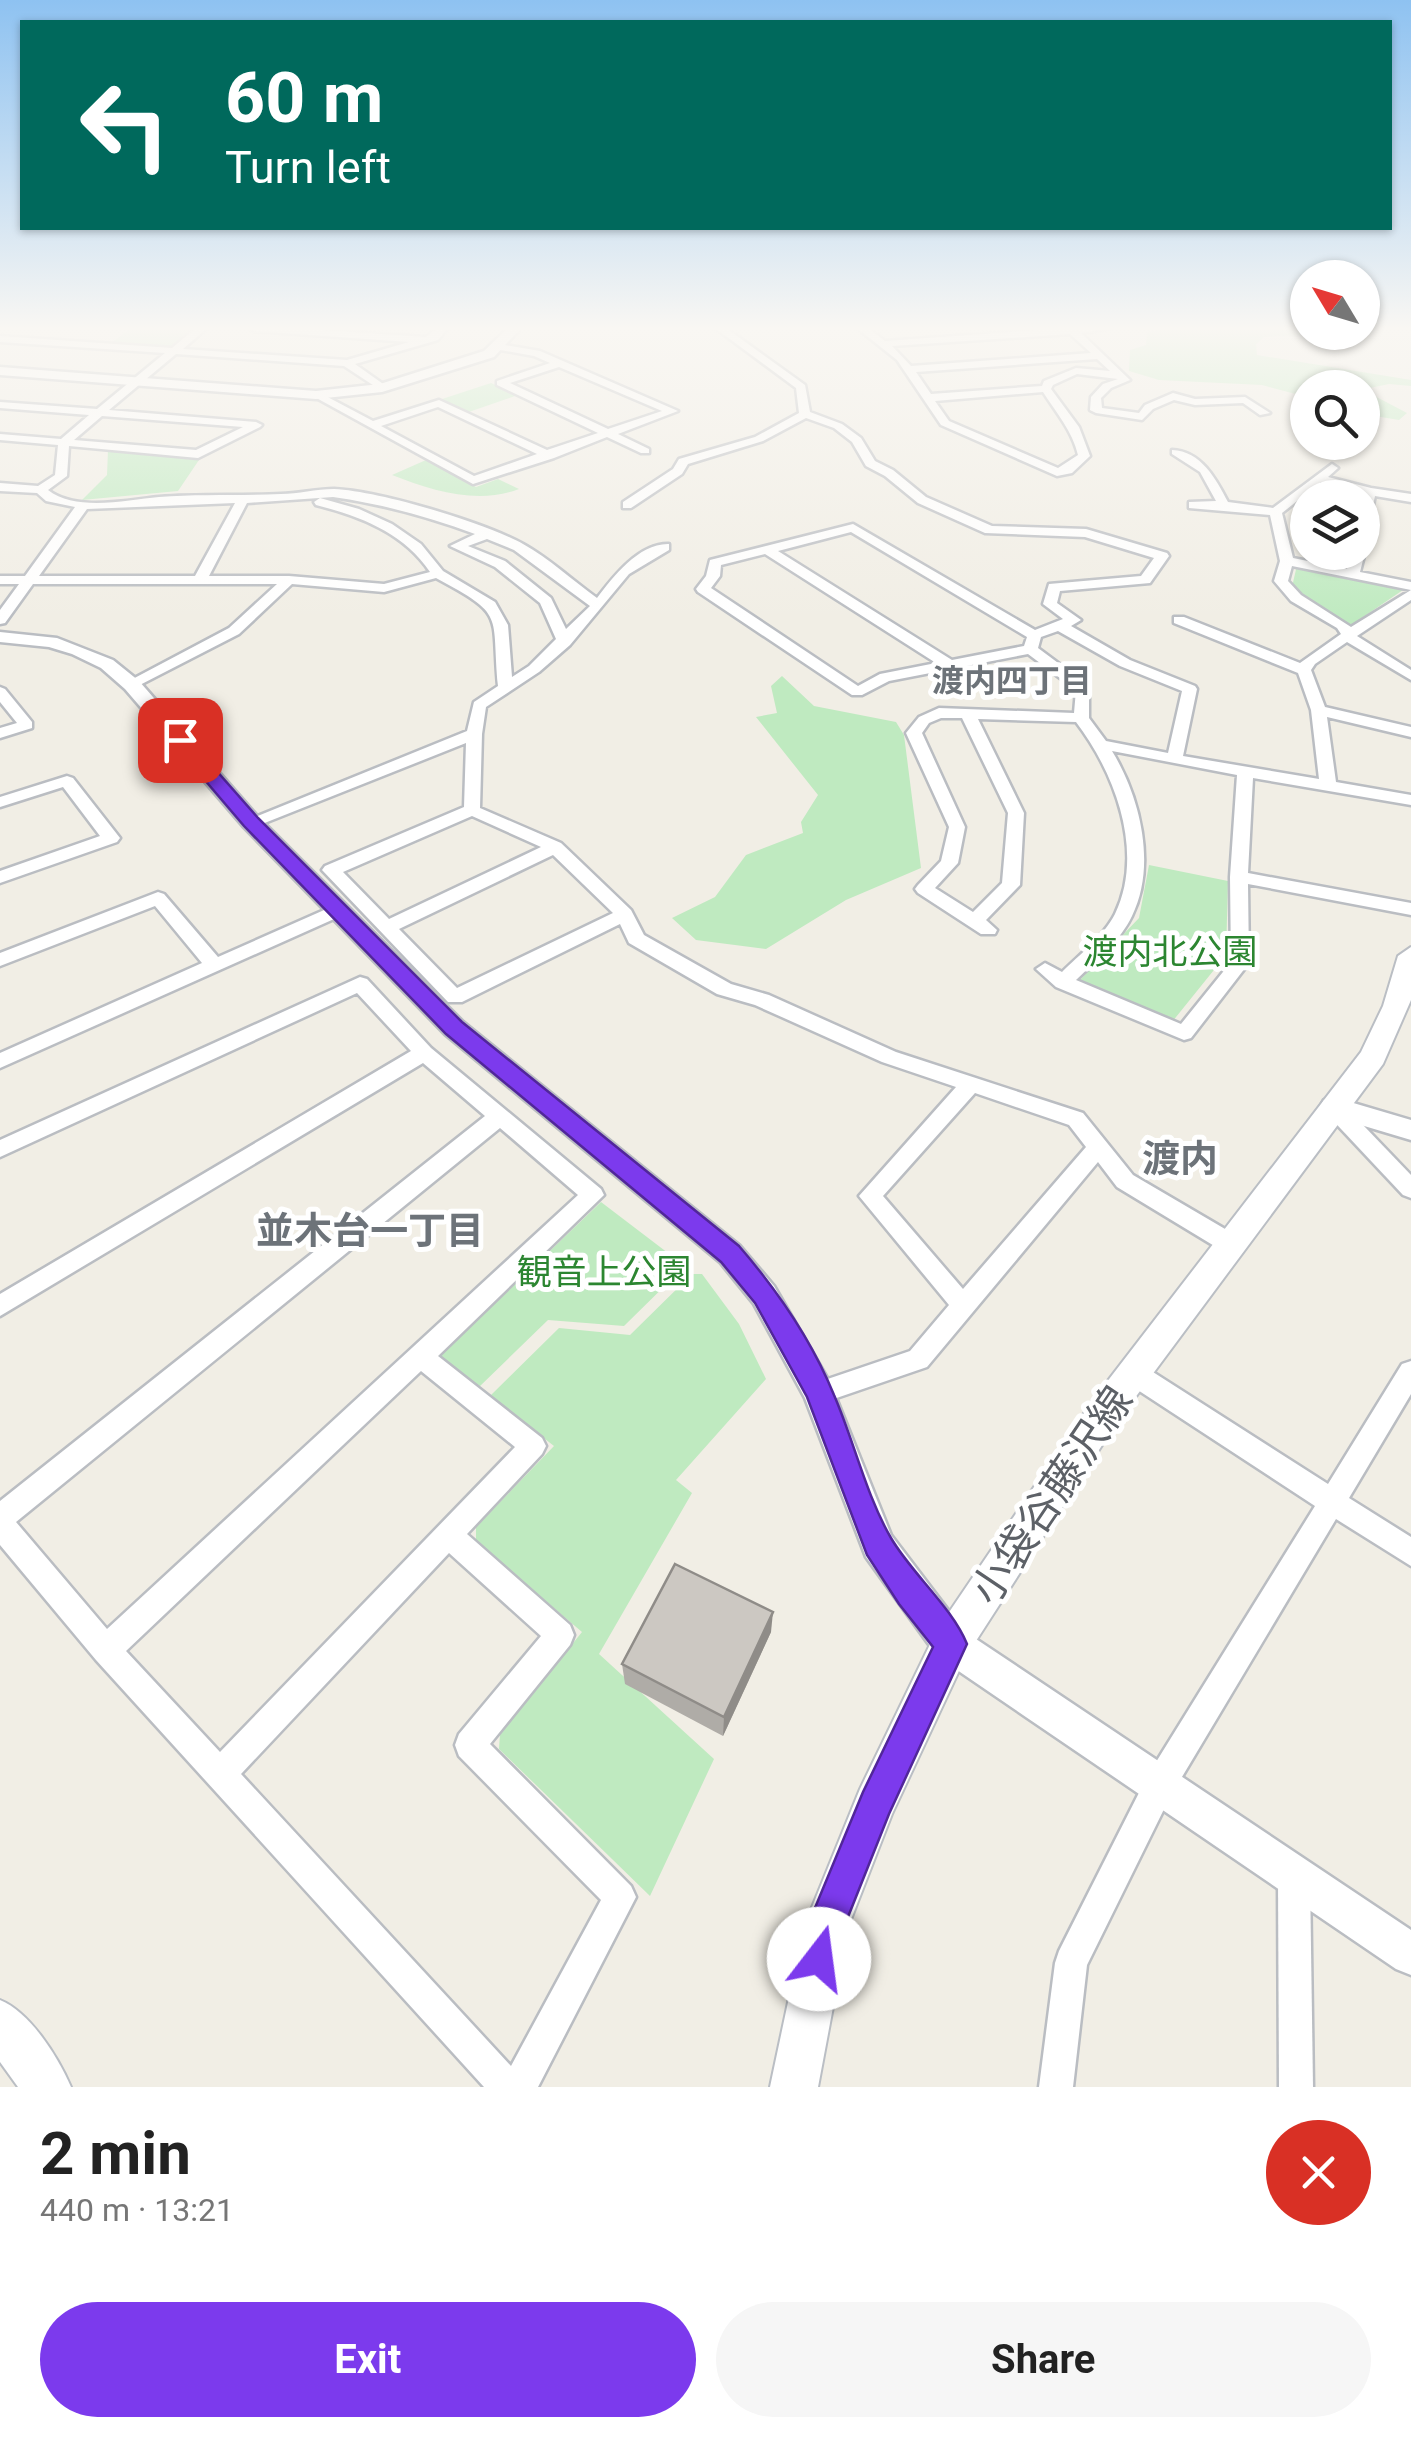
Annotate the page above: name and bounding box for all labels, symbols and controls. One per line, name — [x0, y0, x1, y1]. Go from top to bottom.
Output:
text: 60 m — [225, 57, 383, 139]
icon: left — [60, 60, 190, 190]
text: Turn left — [225, 141, 391, 194]
north arrow — [1290, 260, 1380, 350]
map controls — [1290, 260, 1380, 570]
button: search — [1290, 370, 1380, 460]
button: layers — [1290, 480, 1380, 570]
district label: 渡内四丁目 — [932, 662, 1092, 700]
pin — [138, 698, 223, 783]
icon: arrive — [153, 713, 208, 768]
park label: 渡内北公園 — [1082, 932, 1258, 973]
district label: 渡内 — [1142, 1137, 1218, 1181]
district label: 並木台一丁目 — [256, 1209, 484, 1253]
park label: 観音上公園 — [516, 1252, 692, 1293]
street label: 小袋谷藤沢線 — [961, 1377, 1142, 1613]
position arrow — [767, 1907, 871, 2011]
text: 2 min — [40, 2118, 191, 2189]
button: close — [1266, 2120, 1371, 2225]
text: 440 m · 13:21 — [40, 2191, 234, 2229]
button: Exit — [40, 2302, 696, 2417]
button: Share — [716, 2302, 1371, 2417]

